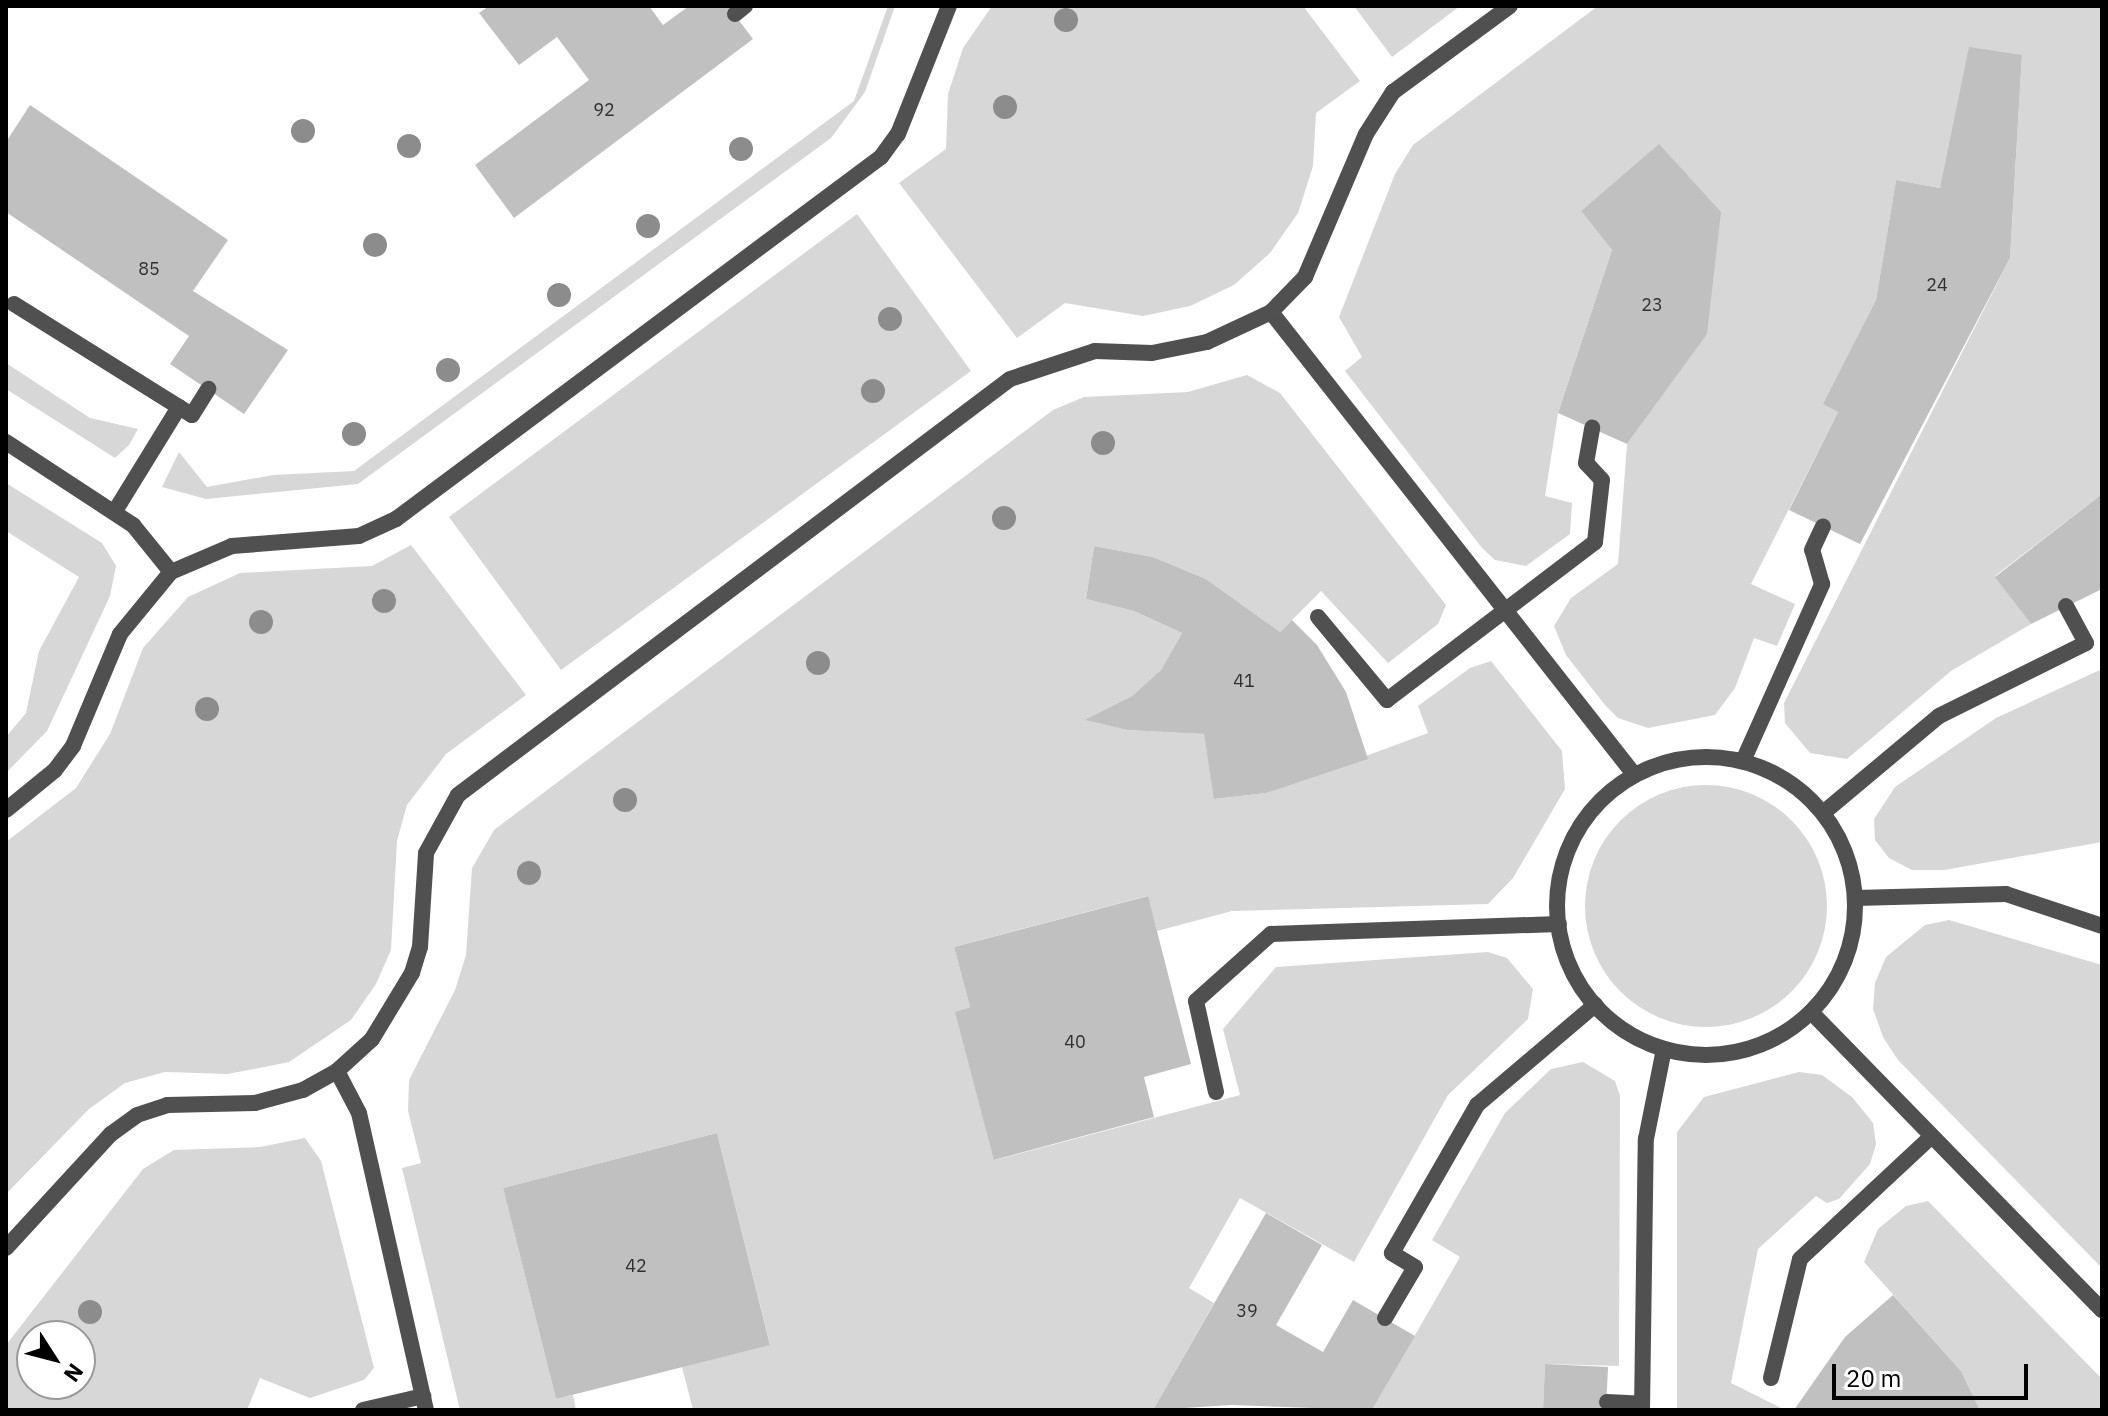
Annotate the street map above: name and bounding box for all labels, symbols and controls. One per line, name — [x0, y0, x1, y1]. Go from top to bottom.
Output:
house number: 92 — [593, 99, 615, 121]
house number: 85 — [138, 258, 160, 280]
house number: 24 — [1926, 274, 1948, 296]
house number: 23 — [1641, 294, 1663, 316]
house number: 41 — [1233, 670, 1255, 692]
house number: 40 — [1064, 1031, 1086, 1053]
house number: 42 — [625, 1255, 647, 1277]
house number: 39 — [1236, 1300, 1258, 1322]
north arrow — [16, 1320, 96, 1400]
scale bar — [1836, 1348, 2032, 1398]
text: N — [58, 1358, 91, 1388]
text: 20 m — [1846, 1362, 1901, 1394]

